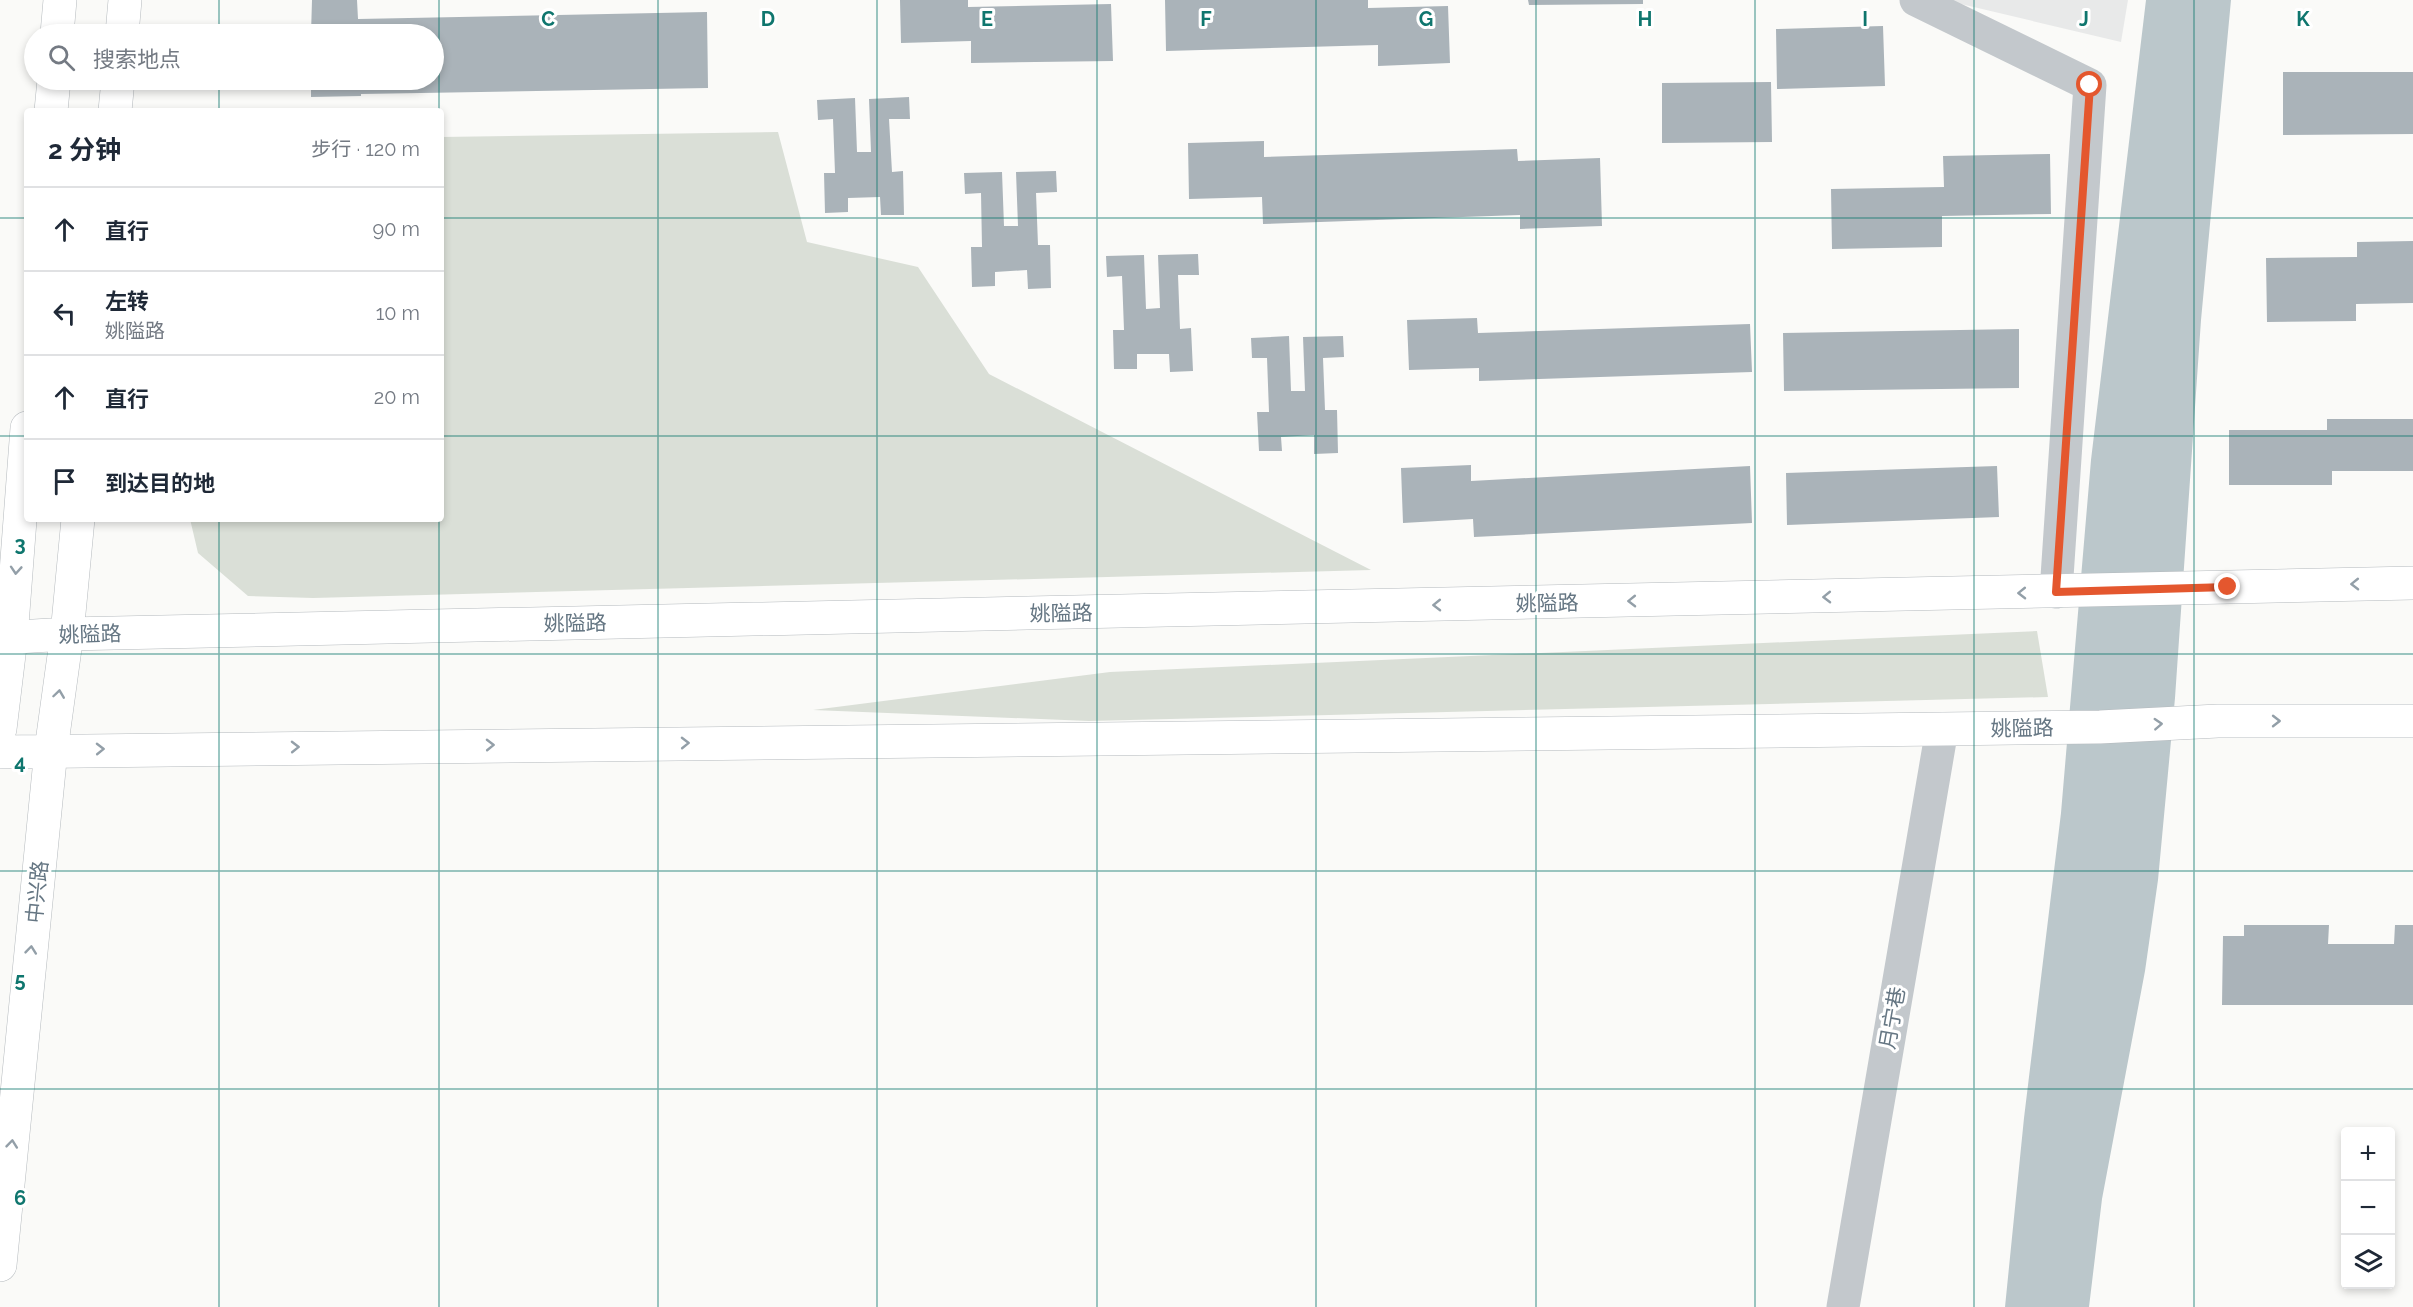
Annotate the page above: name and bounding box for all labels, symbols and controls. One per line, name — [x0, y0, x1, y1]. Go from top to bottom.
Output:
text: C — [541, 7, 555, 31]
text: D — [761, 7, 775, 31]
text: E — [981, 7, 993, 31]
text: F — [1200, 7, 1212, 31]
text: G — [1419, 7, 1433, 31]
text: H — [1638, 7, 1652, 31]
text: I — [1862, 7, 1868, 31]
text: J — [2079, 7, 2089, 31]
text: K — [2296, 7, 2310, 31]
search box — [24, 24, 444, 90]
icon: search — [45, 41, 78, 74]
text: 搜索地点 — [93, 46, 181, 72]
route start — [2076, 71, 2102, 97]
text: 2 分钟 — [48, 135, 121, 165]
text: 步行 · 120 m — [311, 137, 420, 161]
icon: ahead — [48, 213, 81, 246]
text: 90 m — [373, 217, 420, 241]
text: 直行 — [105, 218, 149, 244]
text: 左转 — [105, 288, 149, 314]
icon: left — [48, 297, 81, 330]
text: 10 m — [376, 301, 420, 325]
text: 姚隘路 — [105, 319, 165, 343]
icon: ahead — [48, 381, 81, 414]
text: 20 m — [374, 385, 420, 409]
text: 直行 — [105, 386, 149, 412]
icon: arrive — [48, 465, 81, 498]
text: 到达目的地 — [105, 470, 215, 496]
text: 3 — [14, 532, 26, 556]
one-way arrow — [10, 565, 23, 574]
route end — [2214, 573, 2240, 599]
one-way arrow — [2350, 578, 2359, 590]
one-way arrow — [2018, 586, 2027, 599]
street label: 姚隘路 — [1515, 590, 1579, 616]
one-way arrow — [1823, 591, 1832, 603]
one-way arrow — [1628, 595, 1637, 607]
one-way arrow — [1433, 599, 1442, 611]
street label: 姚隘路 — [1029, 600, 1093, 626]
street label: 姚隘路 — [543, 610, 607, 636]
street label: 姚隘路 — [58, 620, 122, 648]
one-way arrow — [52, 689, 64, 698]
street label: 姚隘路 — [1990, 715, 2054, 741]
one-way arrow — [2272, 715, 2281, 727]
one-way arrow — [2154, 717, 2163, 730]
one-way arrow — [681, 737, 690, 749]
one-way arrow — [486, 739, 495, 751]
one-way arrow — [291, 741, 300, 753]
one-way arrow — [96, 743, 105, 756]
text: 4 — [14, 750, 26, 774]
street label: 中兴路 — [21, 859, 53, 925]
one-way arrow — [24, 946, 37, 955]
text: 5 — [14, 968, 26, 992]
street label: 月宁巷 — [1874, 985, 1910, 1051]
map controls — [2341, 1127, 2395, 1289]
button: + — [2341, 1127, 2395, 1181]
one-way arrow — [5, 1140, 18, 1149]
button: − — [2341, 1181, 2395, 1235]
text: 6 — [14, 1186, 26, 1210]
button: layers — [2341, 1235, 2395, 1289]

